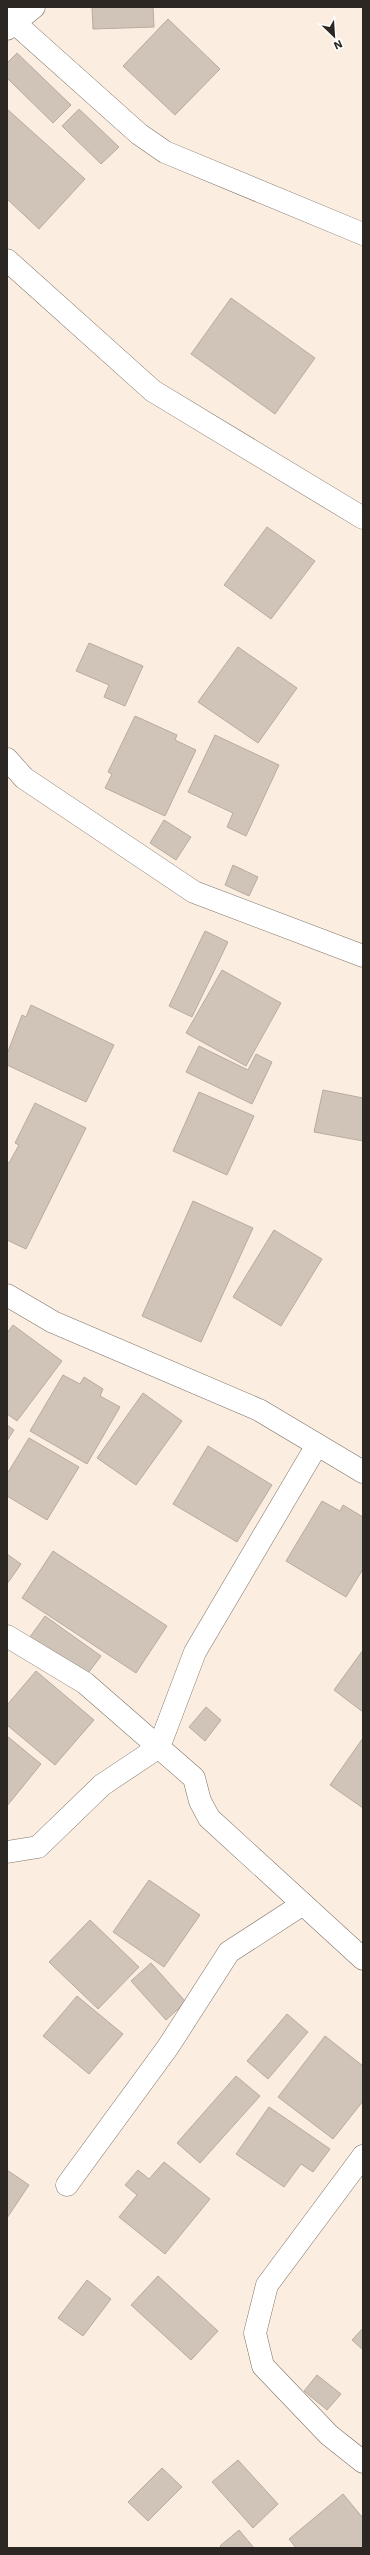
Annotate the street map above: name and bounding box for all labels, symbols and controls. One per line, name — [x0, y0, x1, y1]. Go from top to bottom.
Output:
north arrow — [314, 16, 354, 56]
text: N — [332, 37, 344, 52]

